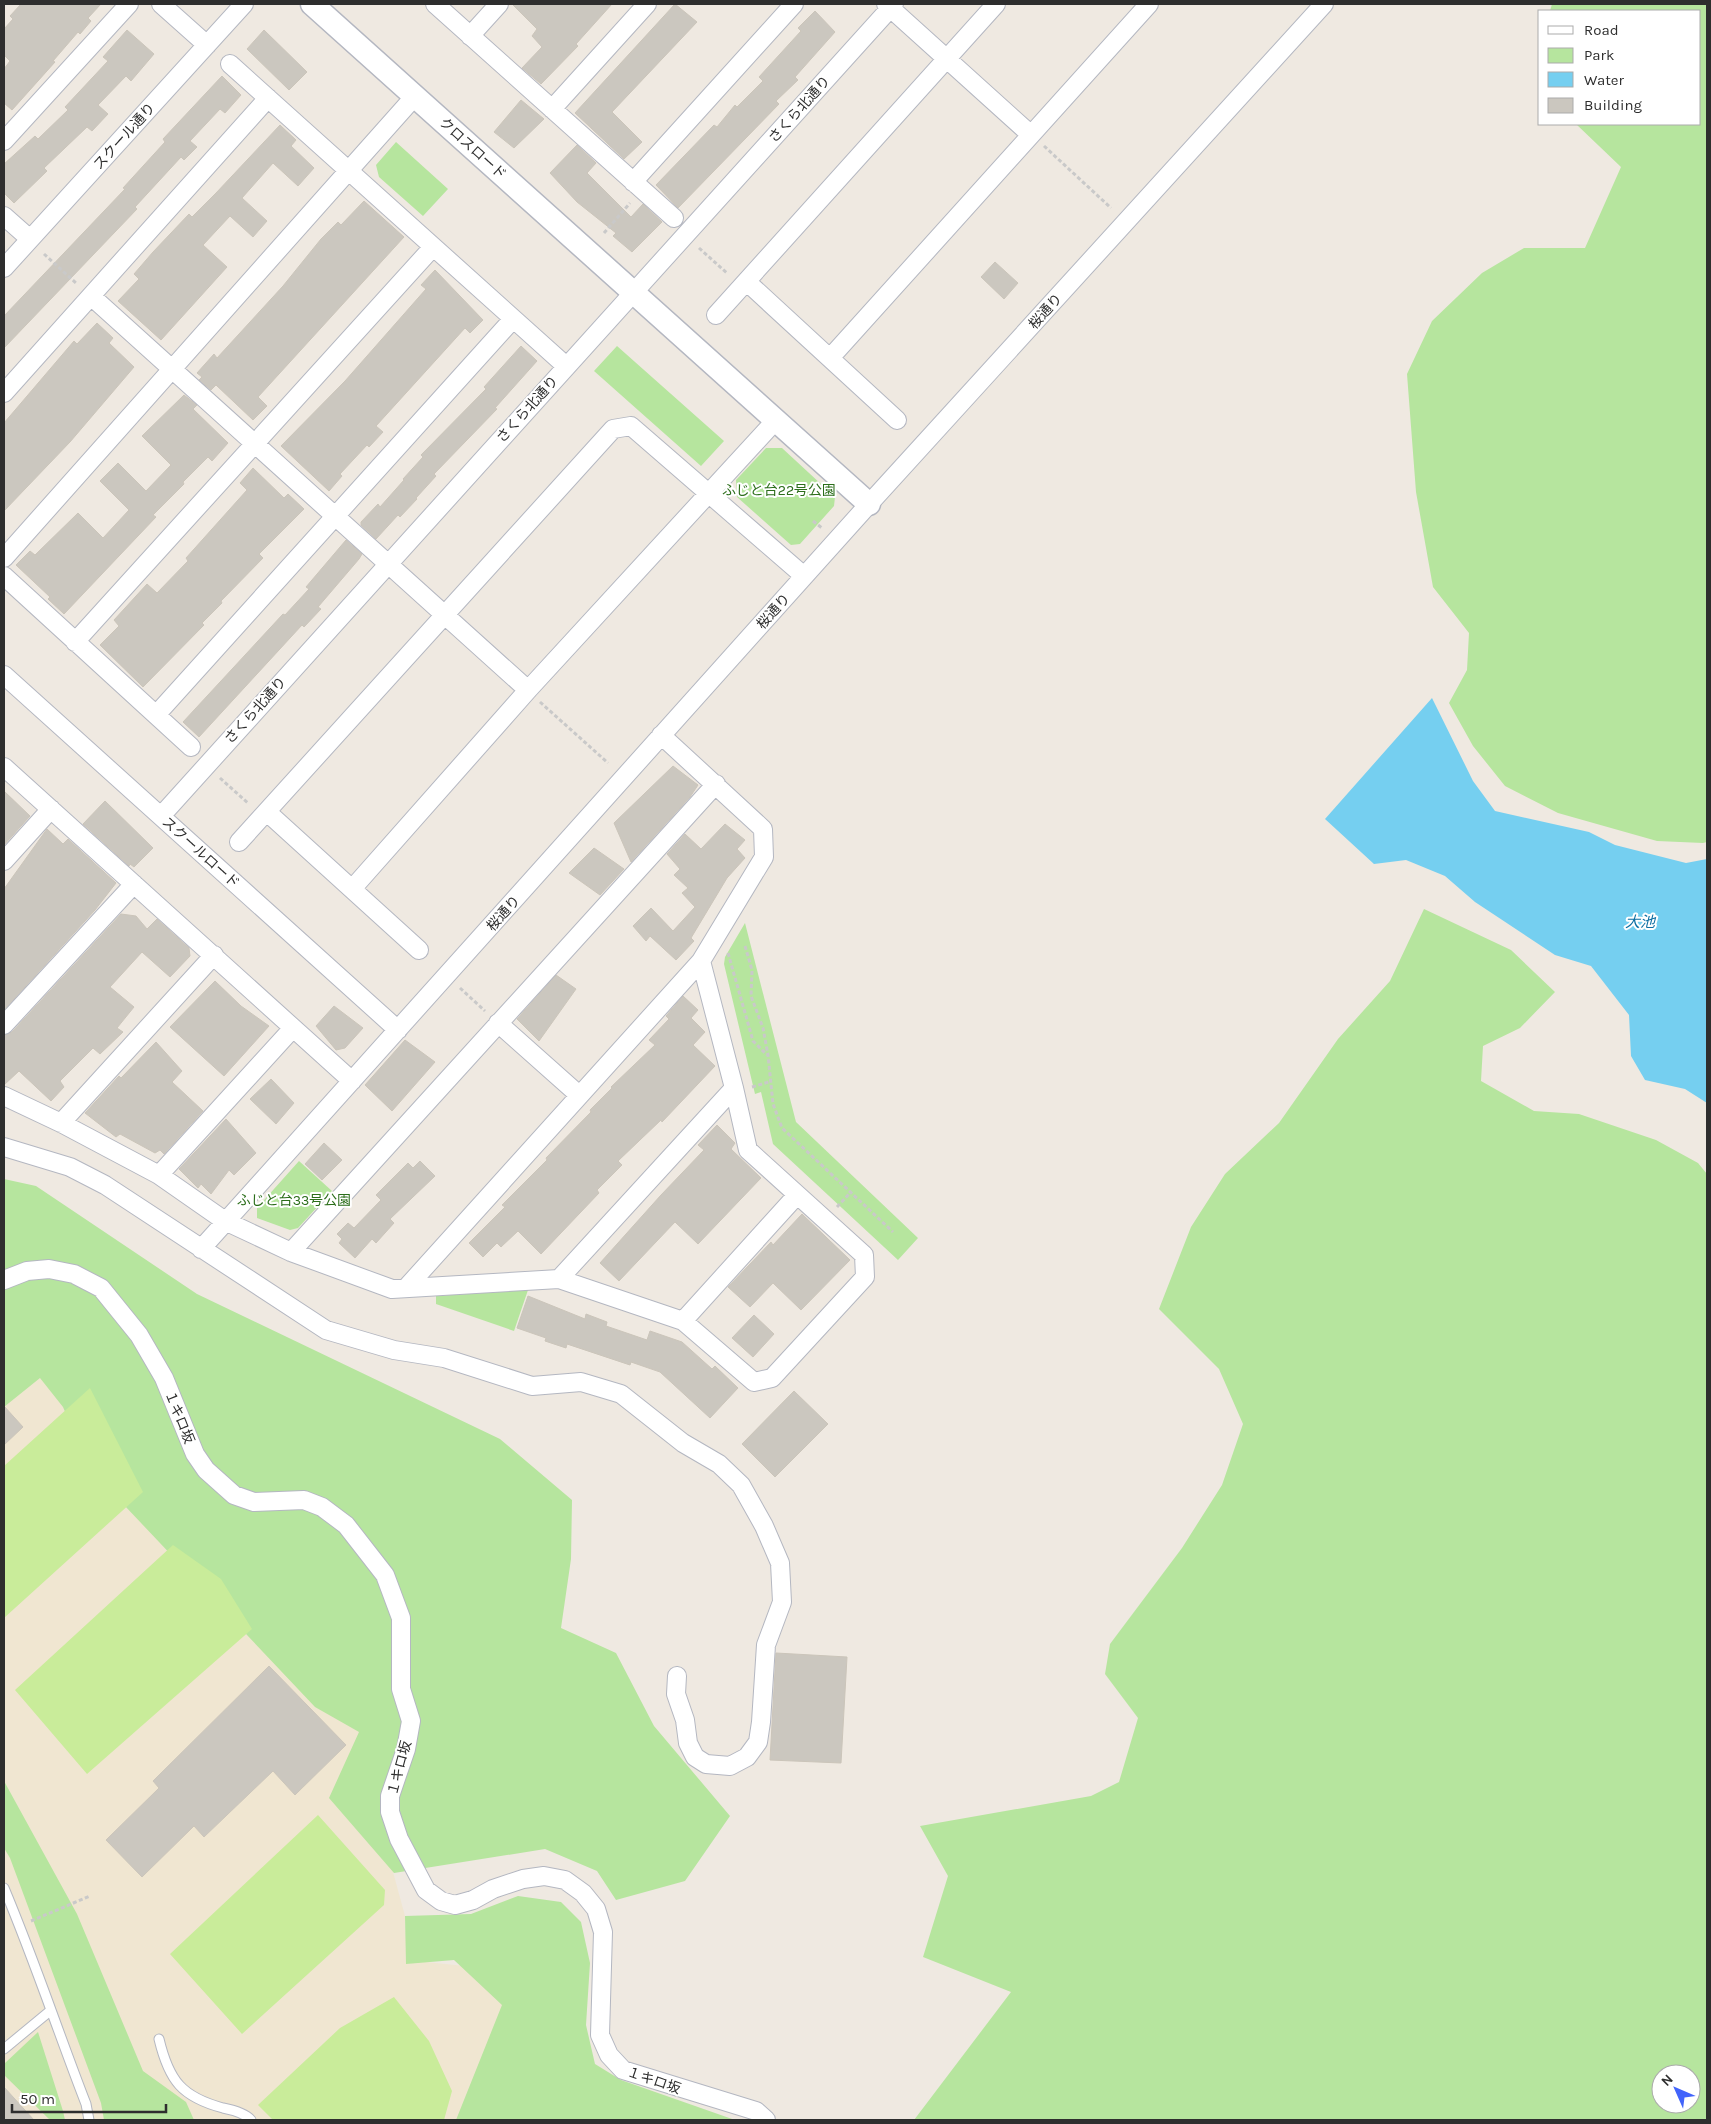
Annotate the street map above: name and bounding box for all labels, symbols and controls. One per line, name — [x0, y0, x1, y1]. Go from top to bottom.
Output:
legend — [1538, 10, 1701, 125]
text: Road — [1584, 21, 1619, 39]
text: Park — [1584, 46, 1614, 64]
text: Water — [1584, 71, 1625, 89]
street label: さくら北通り — [765, 72, 834, 146]
text: Building — [1584, 96, 1642, 114]
street label: スクール通り — [90, 99, 159, 173]
street label: クロスロード — [436, 114, 510, 183]
street label: 桜通り — [1025, 290, 1066, 333]
street label: さくら北通り — [493, 372, 562, 446]
park label: ふじと台22号公園 — [722, 482, 836, 499]
street label: 桜通り — [753, 590, 794, 633]
street label: さくら北通り — [221, 673, 290, 747]
street label: スクールロード — [159, 813, 243, 891]
street label: 桜通り — [483, 892, 524, 935]
water label: 大池 — [1625, 913, 1657, 931]
park label: ふじと台33号公園 — [237, 1192, 351, 1209]
street label: １キロ坂 — [161, 1388, 198, 1446]
street label: １キロ坂 — [384, 1739, 415, 1797]
street label: １キロ坂 — [625, 2063, 683, 2098]
north arrow — [1651, 2064, 1701, 2114]
text: N — [1658, 2071, 1677, 2090]
scale bar — [12, 2082, 166, 2114]
text: 50 m — [20, 2090, 55, 2108]

